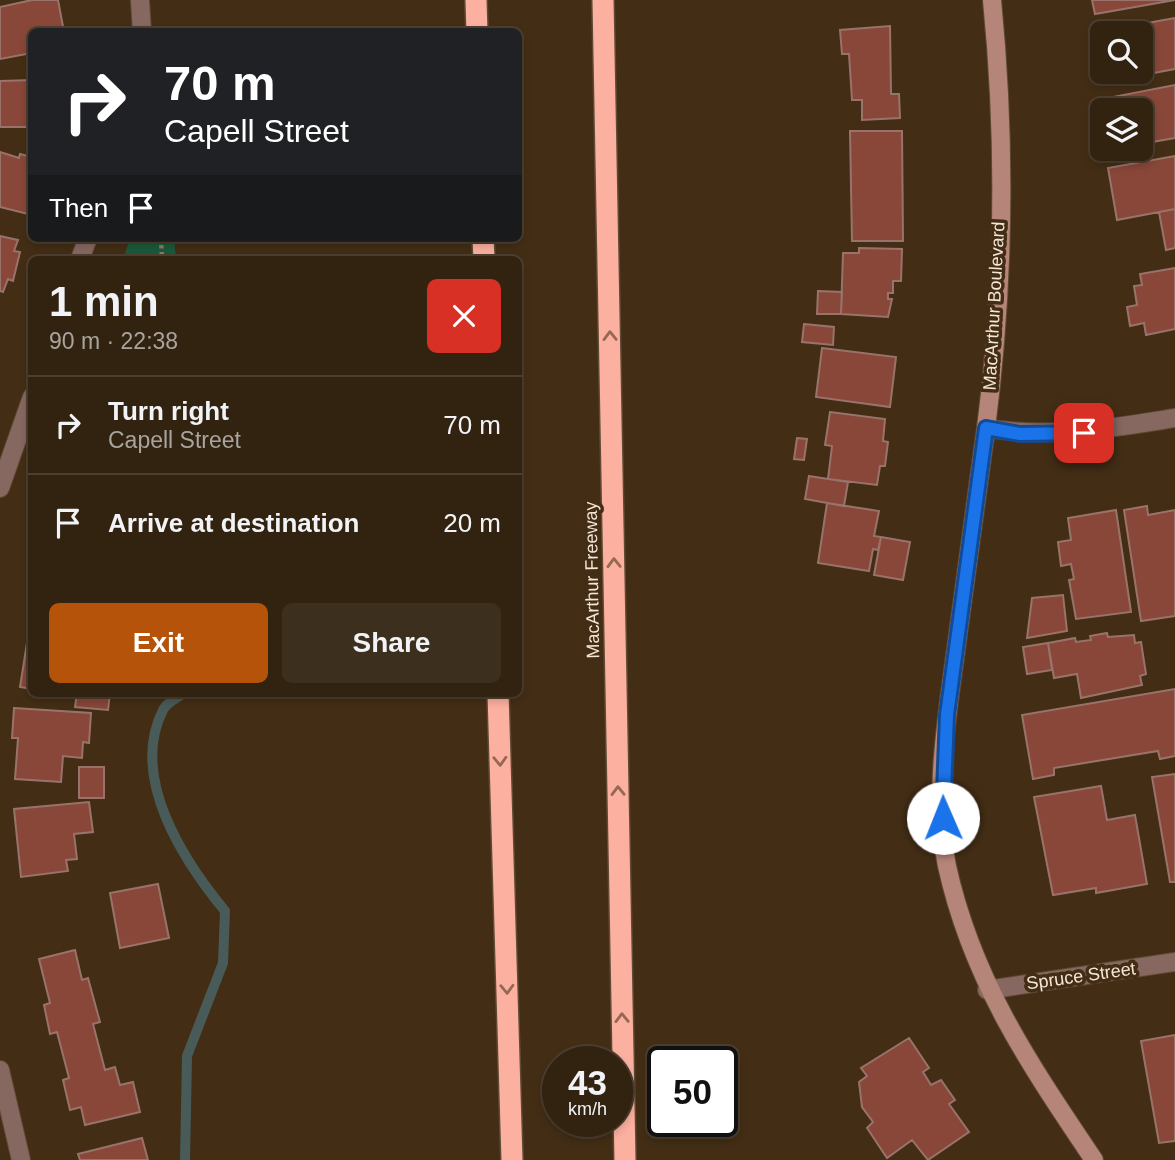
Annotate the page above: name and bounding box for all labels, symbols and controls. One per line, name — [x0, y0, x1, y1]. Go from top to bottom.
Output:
map controls — [1090, 21, 1153, 161]
button: search — [1090, 21, 1153, 84]
icon: right — [49, 56, 140, 147]
text: 70 m — [164, 56, 276, 110]
button: layers — [1090, 98, 1153, 161]
text: Capell Street — [164, 113, 349, 149]
icon: arrive — [122, 189, 160, 227]
text: Then — [49, 193, 108, 223]
street label: MacArthur Boulevard — [980, 221, 1008, 391]
text: 1 min — [49, 278, 159, 325]
button: close — [427, 279, 501, 353]
text: 90 m · 22:38 — [49, 328, 178, 354]
one-way arrow — [602, 330, 618, 341]
text: Turn right — [108, 396, 229, 426]
pin — [1054, 403, 1114, 463]
icon: right — [49, 406, 87, 444]
text: 70 m — [443, 410, 501, 440]
icon: arrive — [1065, 414, 1103, 452]
text: Capell Street — [108, 427, 241, 453]
street label: MacArthur Freeway — [581, 501, 603, 659]
icon: arrive — [49, 504, 87, 542]
text: Arrive at destination — [108, 508, 359, 538]
text: 20 m — [443, 508, 501, 538]
one-way arrow — [606, 558, 622, 568]
button: Exit — [49, 603, 268, 683]
button: Share — [282, 603, 501, 683]
one-way arrow — [492, 756, 507, 767]
position arrow — [906, 781, 980, 855]
one-way arrow — [611, 785, 626, 796]
street label: Spruce Street — [1025, 958, 1137, 994]
one-way arrow — [499, 983, 514, 994]
one-way arrow — [615, 1013, 630, 1024]
speed limit sign: 50 — [647, 1046, 738, 1137]
text: 43 — [568, 1063, 607, 1102]
text: km/h — [568, 1099, 607, 1119]

